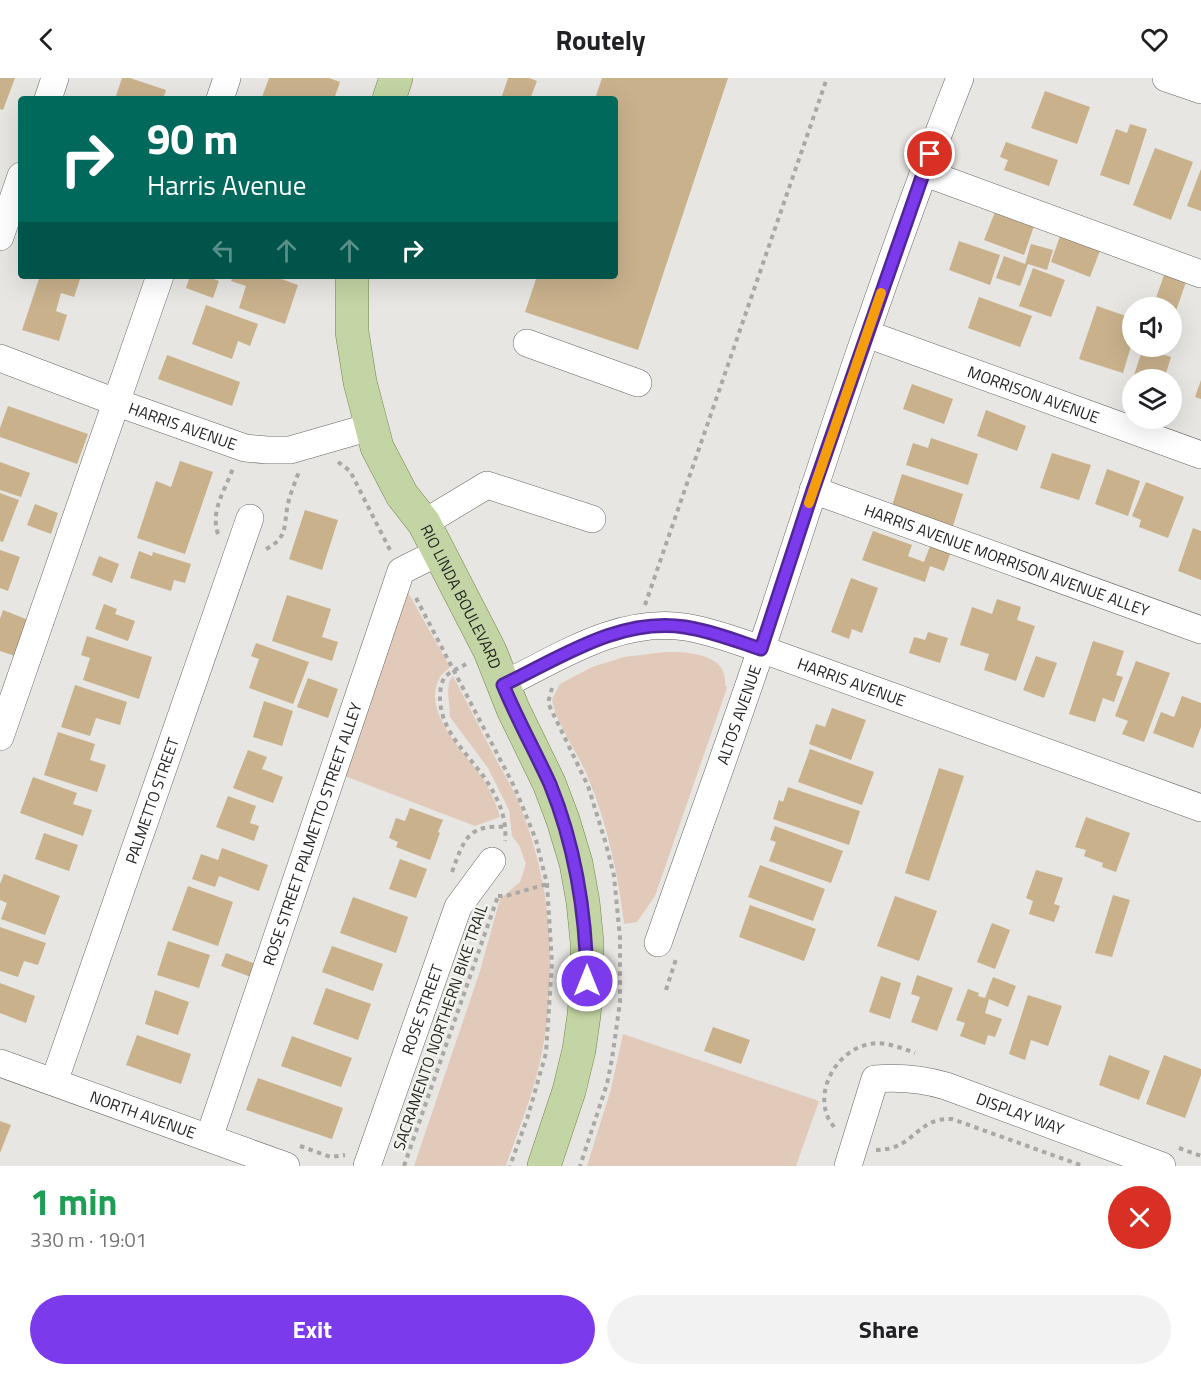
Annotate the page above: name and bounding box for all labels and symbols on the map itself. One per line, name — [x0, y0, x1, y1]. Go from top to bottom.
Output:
pin — [904, 128, 955, 179]
street label: MORRISON AVENUE — [964, 359, 1103, 429]
street label: HARRIS AVENUE — [125, 396, 240, 456]
street label: HARRIS AVENUE MORRISON AVENUE ALLEY — [861, 497, 1153, 622]
street label: RIO LINDA BOULEVARD — [415, 520, 508, 672]
street label: HARRIS AVENUE — [794, 651, 909, 712]
street label: ALTOS AVENUE — [710, 662, 767, 768]
street label: ROSE STREET PALMETTO STREET ALLEY — [256, 699, 368, 969]
street label: PALMETTO STREET — [119, 734, 185, 867]
street label: SACRAMENTO NORTHERN BIKE TRAIL — [386, 900, 494, 1153]
position arrow — [555, 949, 619, 1013]
street label: ROSE STREET — [395, 960, 449, 1058]
street label: NORTH AVENUE — [87, 1084, 199, 1145]
street label: DISPLAY WAY — [973, 1086, 1068, 1141]

